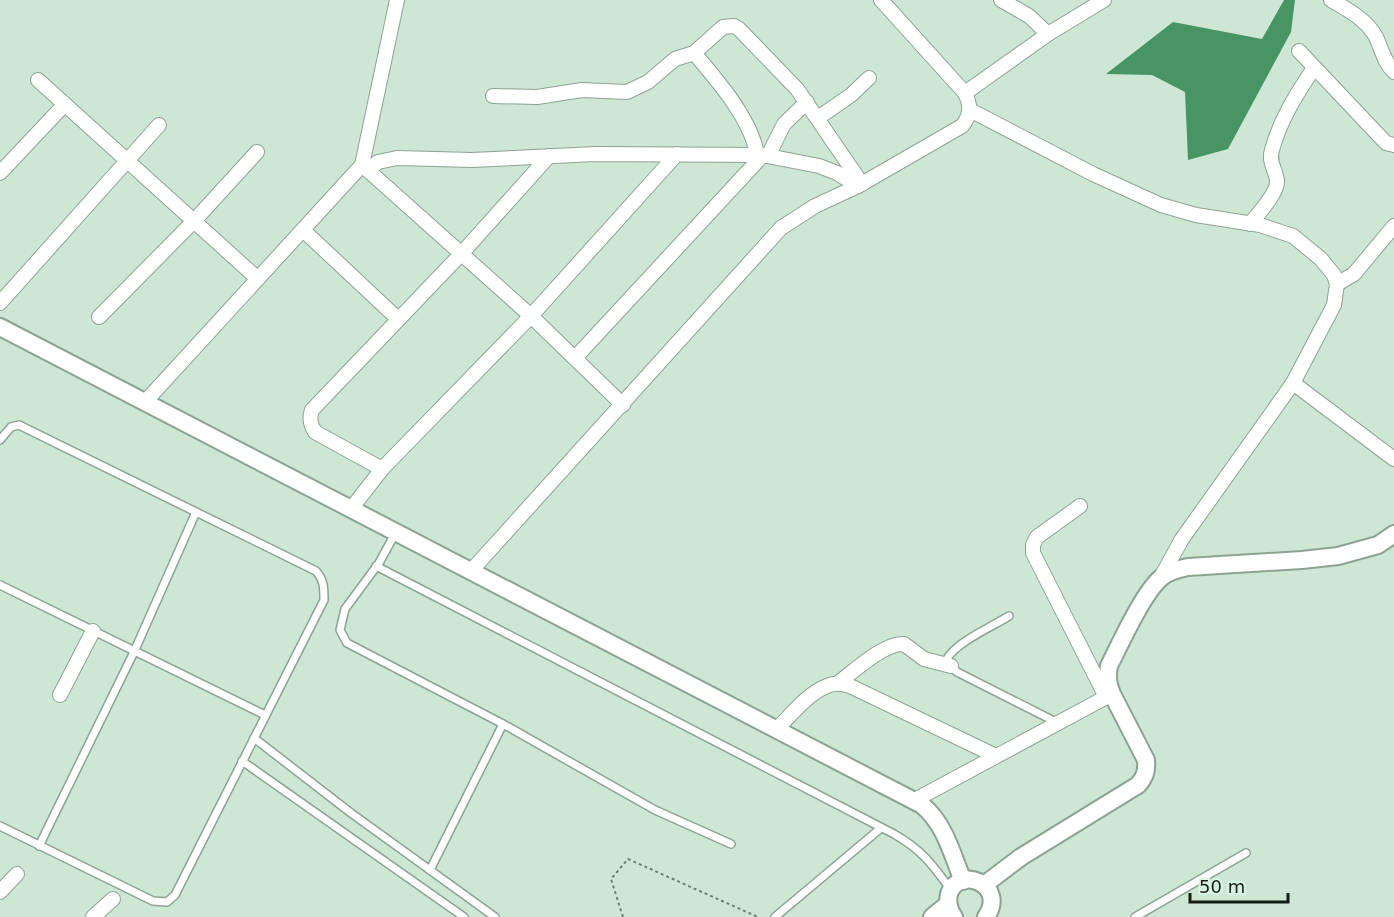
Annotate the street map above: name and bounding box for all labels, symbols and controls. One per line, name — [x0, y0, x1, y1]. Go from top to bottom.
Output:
scale bar — [1190, 866, 1288, 904]
text: 50 m — [1199, 876, 1245, 897]

